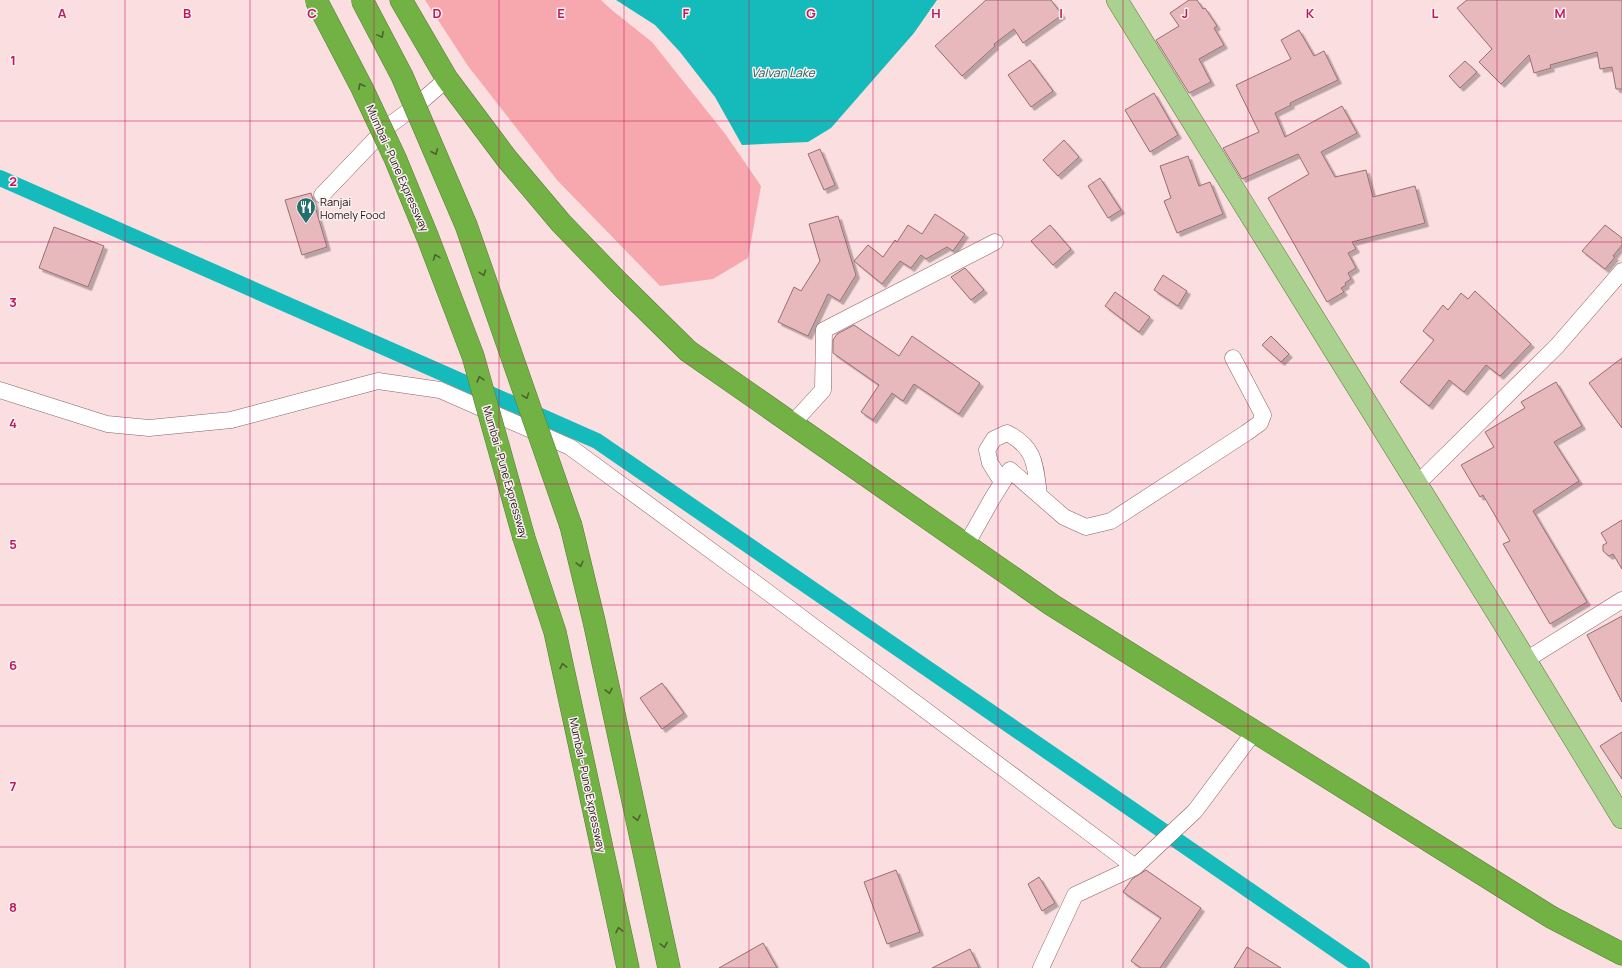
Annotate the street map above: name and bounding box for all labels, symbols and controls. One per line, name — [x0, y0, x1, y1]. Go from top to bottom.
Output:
text: A — [58, 4, 67, 22]
text: B — [183, 4, 191, 22]
text: C — [307, 4, 317, 22]
text: D — [432, 4, 442, 22]
text: E — [557, 4, 565, 22]
text: F — [683, 4, 690, 22]
text: G — [806, 4, 816, 22]
text: H — [931, 4, 941, 22]
text: I — [1059, 4, 1063, 22]
text: J — [1182, 4, 1188, 22]
text: K — [1306, 4, 1315, 22]
text: L — [1432, 4, 1439, 22]
text: M — [1554, 4, 1566, 22]
one-way arrow — [376, 30, 383, 38]
text: 1 — [10, 51, 16, 69]
water label: Valvan Lake — [751, 64, 816, 81]
one-way arrow — [358, 83, 366, 91]
street label: Mumbai - Pune Expressway — [363, 102, 433, 234]
one-way arrow — [430, 148, 438, 156]
text: 2 — [9, 172, 17, 190]
place label: Ranjai Homely Food — [320, 194, 385, 222]
restaurant icon: Ranjai Homely Food — [295, 196, 317, 224]
one-way arrow — [432, 253, 440, 260]
one-way arrow — [478, 270, 487, 277]
text: 3 — [9, 293, 17, 311]
one-way arrow — [476, 376, 485, 383]
one-way arrow — [521, 392, 530, 399]
street label: Mumbai - Pune Expressway — [480, 404, 532, 540]
text: 4 — [9, 414, 17, 432]
text: 5 — [9, 535, 17, 553]
one-way arrow — [576, 561, 584, 567]
text: 6 — [9, 656, 17, 674]
one-way arrow — [559, 663, 567, 669]
one-way arrow — [605, 688, 613, 694]
street label: Mumbai - Pune Expressway — [566, 716, 610, 854]
text: 7 — [10, 777, 17, 795]
one-way arrow — [632, 815, 640, 821]
text: 8 — [9, 898, 17, 916]
one-way arrow — [616, 927, 624, 933]
one-way arrow — [659, 942, 667, 948]

